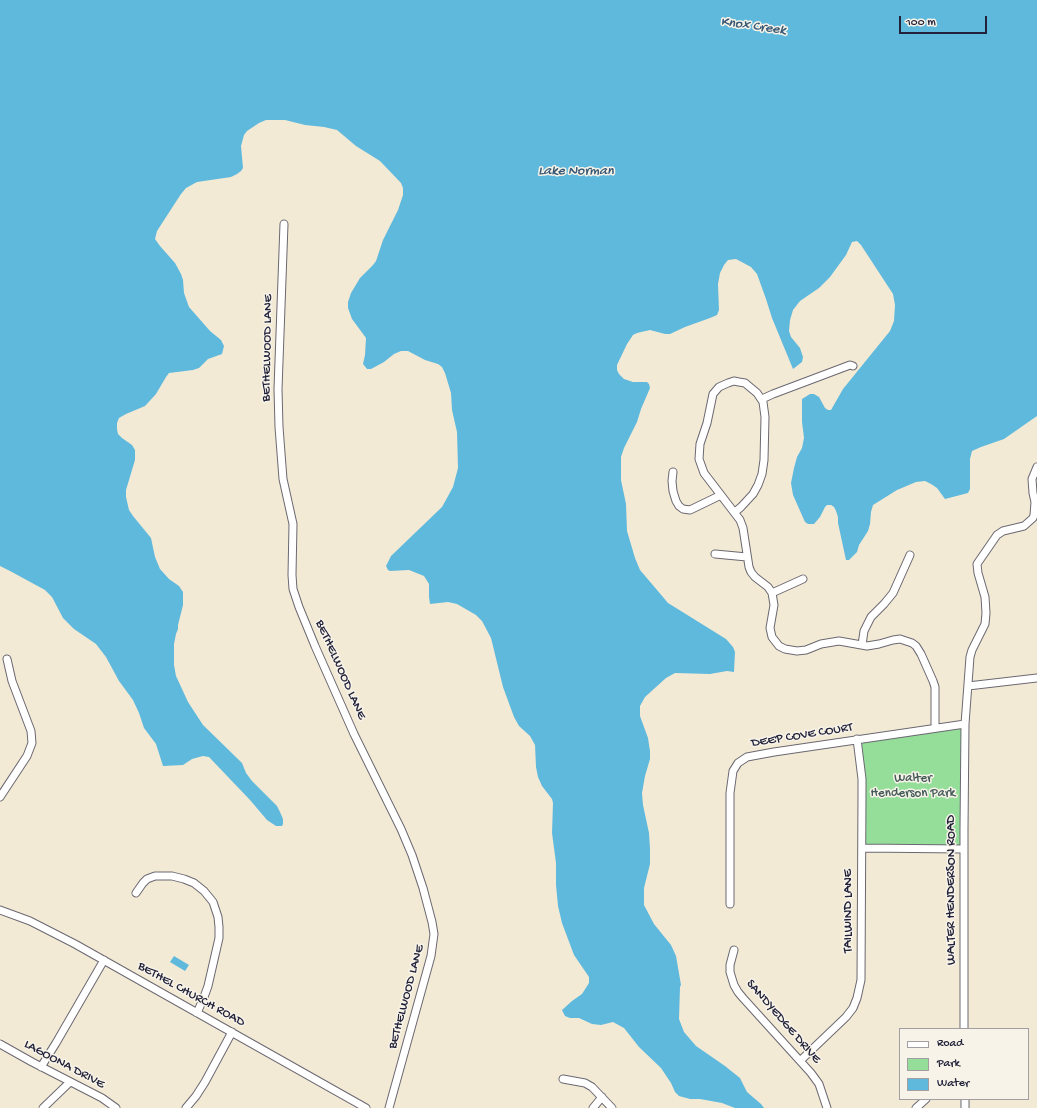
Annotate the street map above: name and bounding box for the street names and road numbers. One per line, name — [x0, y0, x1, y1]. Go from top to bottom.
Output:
street label: BETHELWOOD LANE — [259, 294, 277, 402]
street label: BETHELWOOD LANE — [311, 618, 369, 722]
street label: DEEP COVE COURT — [750, 720, 854, 752]
street label: WALTER HENDERSON ROAD — [944, 815, 960, 965]
street label: TAILWIND LANE — [841, 869, 857, 953]
street label: BETHELWOOD LANE — [386, 943, 428, 1051]
street label: BETHEL CHURCH ROAD — [135, 959, 247, 1031]
street label: SANDYEDGE DRIVE — [742, 977, 824, 1067]
street label: LAGOONA DRIVE — [21, 1037, 107, 1093]

